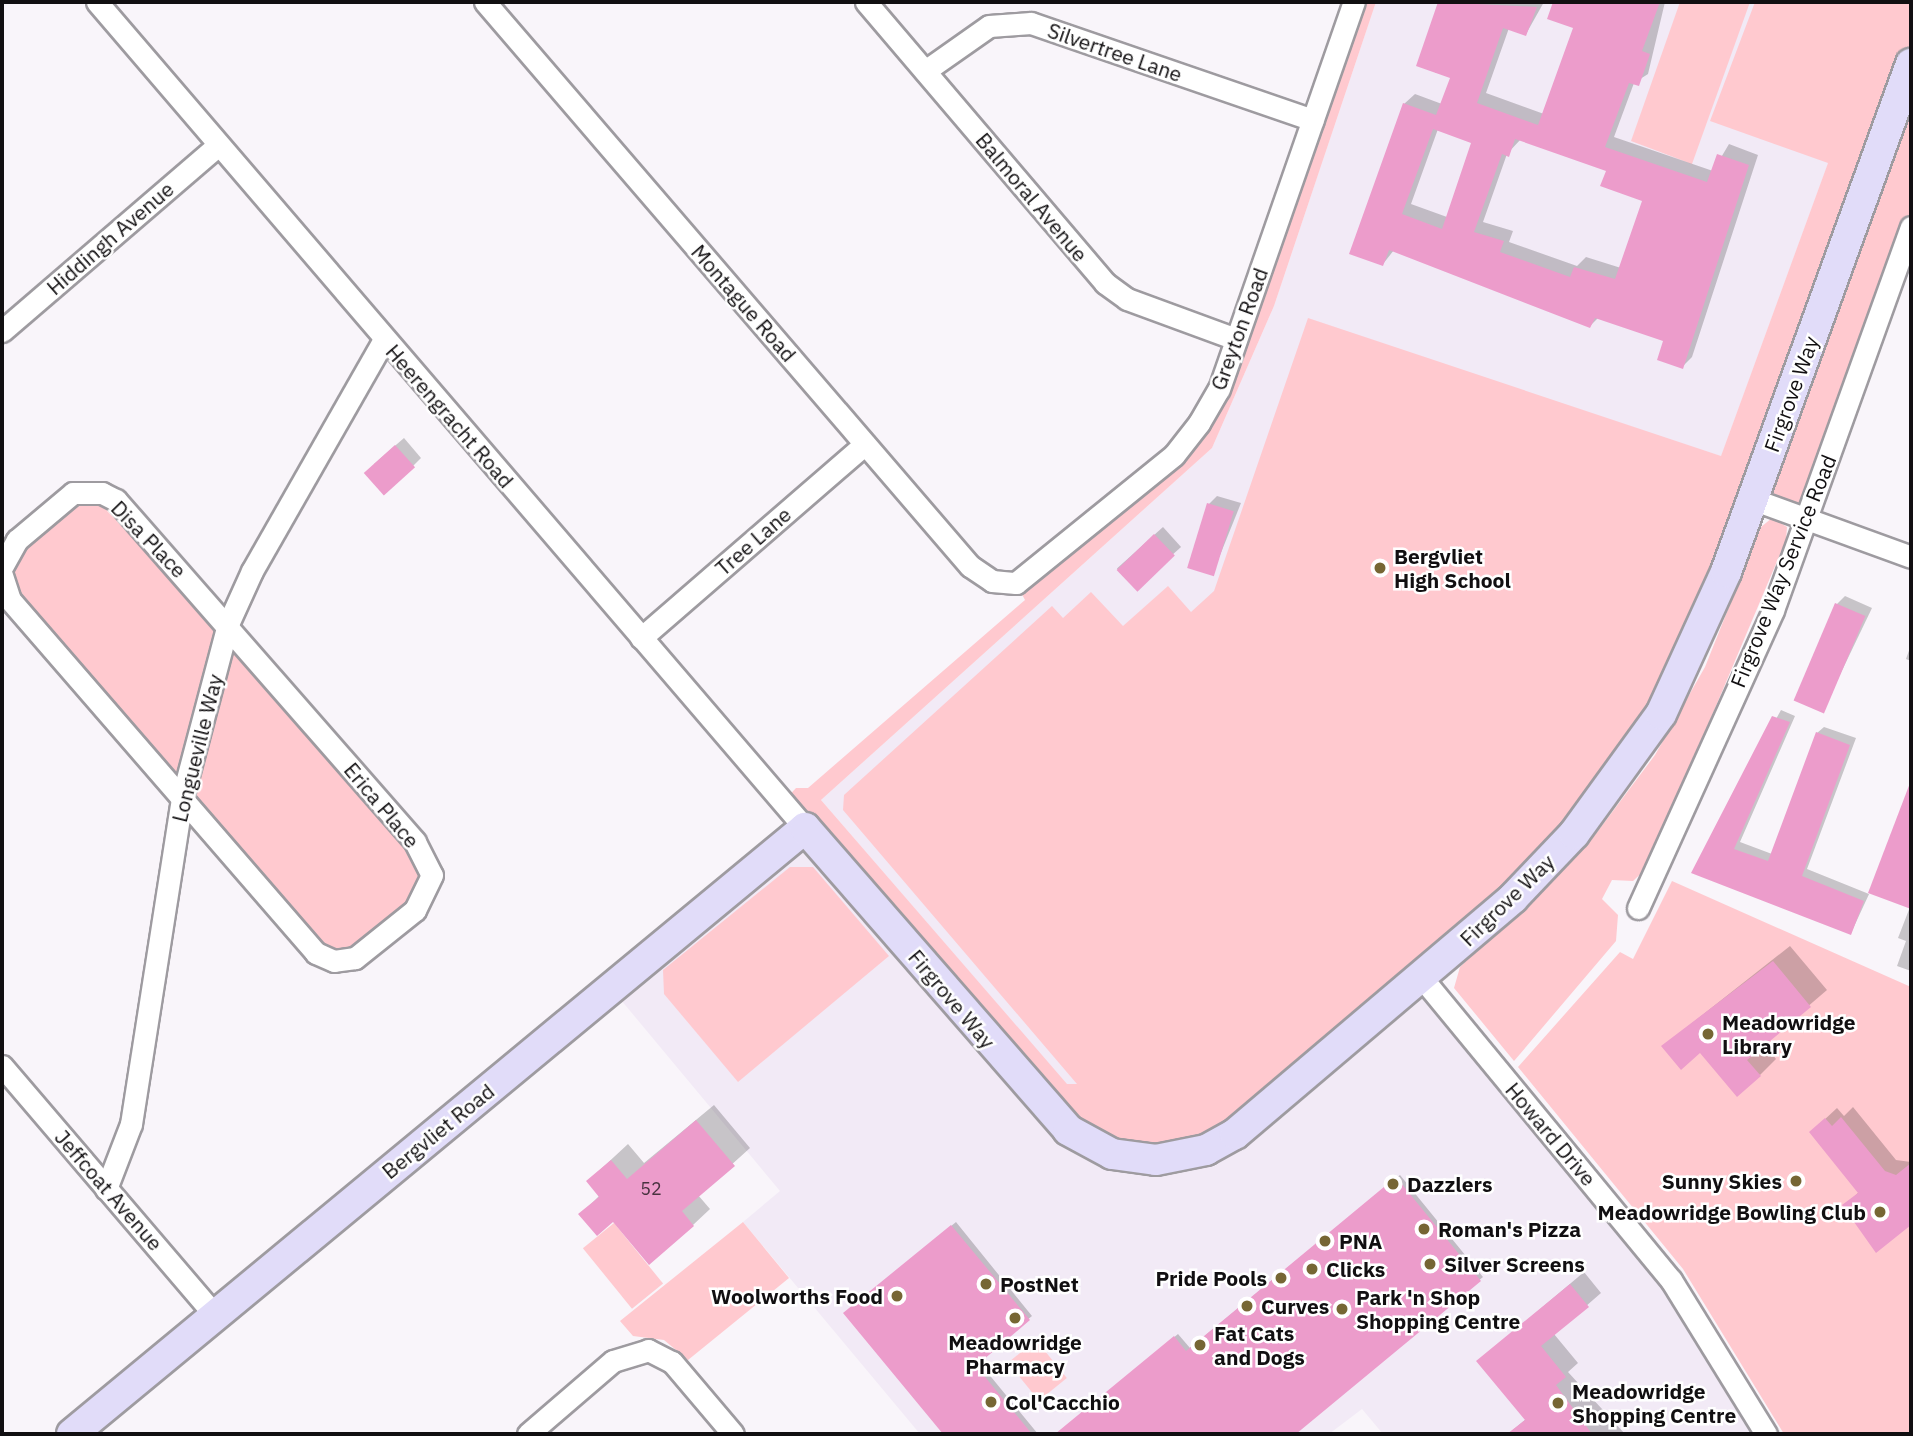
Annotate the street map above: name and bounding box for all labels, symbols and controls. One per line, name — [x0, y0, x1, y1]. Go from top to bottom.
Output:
street label: Silvertree Lane — [1044, 17, 1186, 87]
street label: Balmoral Avenue — [971, 127, 1093, 267]
street label: Hiddingh Avenue — [41, 176, 179, 300]
street label: Montague Road — [686, 239, 802, 367]
street label: Greyton Road — [1205, 264, 1273, 394]
street label: Firgrove Way — [1758, 333, 1824, 455]
street label: Heerengracht Road — [381, 339, 519, 493]
street label: Firgrove Way Service Road — [1725, 451, 1841, 691]
street label: Disa Place — [106, 495, 192, 583]
street label: Tree Lane — [710, 501, 796, 581]
place label: Bergvliet High School — [1394, 543, 1511, 593]
marker: Bergvliet High School — [1372, 560, 1388, 576]
street label: Longueville Way — [166, 671, 228, 825]
street label: Erica Place — [339, 757, 425, 853]
street label: Firgrove Way — [1455, 849, 1559, 951]
street label: Firgrove Way — [903, 944, 1001, 1054]
place label: Meadowridge Library — [1722, 1009, 1856, 1059]
marker: Meadowridge Library — [1700, 1026, 1716, 1042]
street label: Howard Drive — [1500, 1077, 1602, 1191]
street label: Bergvliet Road — [377, 1078, 499, 1184]
street label: Jeffcoat Avenue — [50, 1125, 168, 1255]
place label: Sunny Skies — [1662, 1168, 1782, 1194]
place label: Dazzlers — [1407, 1171, 1493, 1197]
marker: Sunny Skies — [1788, 1173, 1804, 1189]
marker: Dazzlers — [1385, 1176, 1401, 1192]
house number: 52 — [640, 1178, 662, 1200]
place label: Meadowridge Bowling Club — [1597, 1199, 1866, 1225]
marker: Meadowridge Bowling Club — [1872, 1204, 1888, 1220]
place label: Roman's Pizza — [1438, 1216, 1581, 1242]
marker: Roman's Pizza — [1416, 1221, 1432, 1237]
place label: PNA — [1339, 1228, 1382, 1254]
marker: PNA — [1317, 1233, 1333, 1249]
place label: Silver Screens — [1444, 1251, 1585, 1277]
place label: Clicks — [1326, 1256, 1385, 1282]
marker: Silver Screens — [1422, 1256, 1438, 1272]
marker: Clicks — [1304, 1261, 1320, 1277]
place label: Pride Pools — [1155, 1265, 1267, 1291]
marker: Pride Pools — [1273, 1270, 1289, 1286]
place label: PostNet — [1000, 1271, 1079, 1297]
marker: PostNet — [978, 1276, 994, 1292]
place label: Woolworths Food — [711, 1283, 883, 1309]
place label: Park 'n Shop Shopping Centre — [1356, 1284, 1520, 1334]
marker: Woolworths Food — [889, 1288, 905, 1304]
place label: Curves — [1261, 1293, 1329, 1319]
marker: Curves — [1239, 1298, 1255, 1314]
marker: Park 'n Shop Shopping Centre — [1334, 1301, 1350, 1317]
marker: Meadowridge Pharmacy — [1007, 1310, 1023, 1326]
place label: Fat Cats and Dogs — [1214, 1320, 1305, 1370]
place label: Meadowridge Pharmacy — [948, 1329, 1082, 1379]
marker: Fat Cats and Dogs — [1192, 1337, 1208, 1353]
place label: Meadowridge Shopping Centre — [1572, 1378, 1736, 1428]
place label: Col'Cacchio — [1005, 1389, 1120, 1415]
marker: Col'Cacchio — [983, 1394, 999, 1410]
marker: Meadowridge Shopping Centre — [1550, 1395, 1566, 1411]

